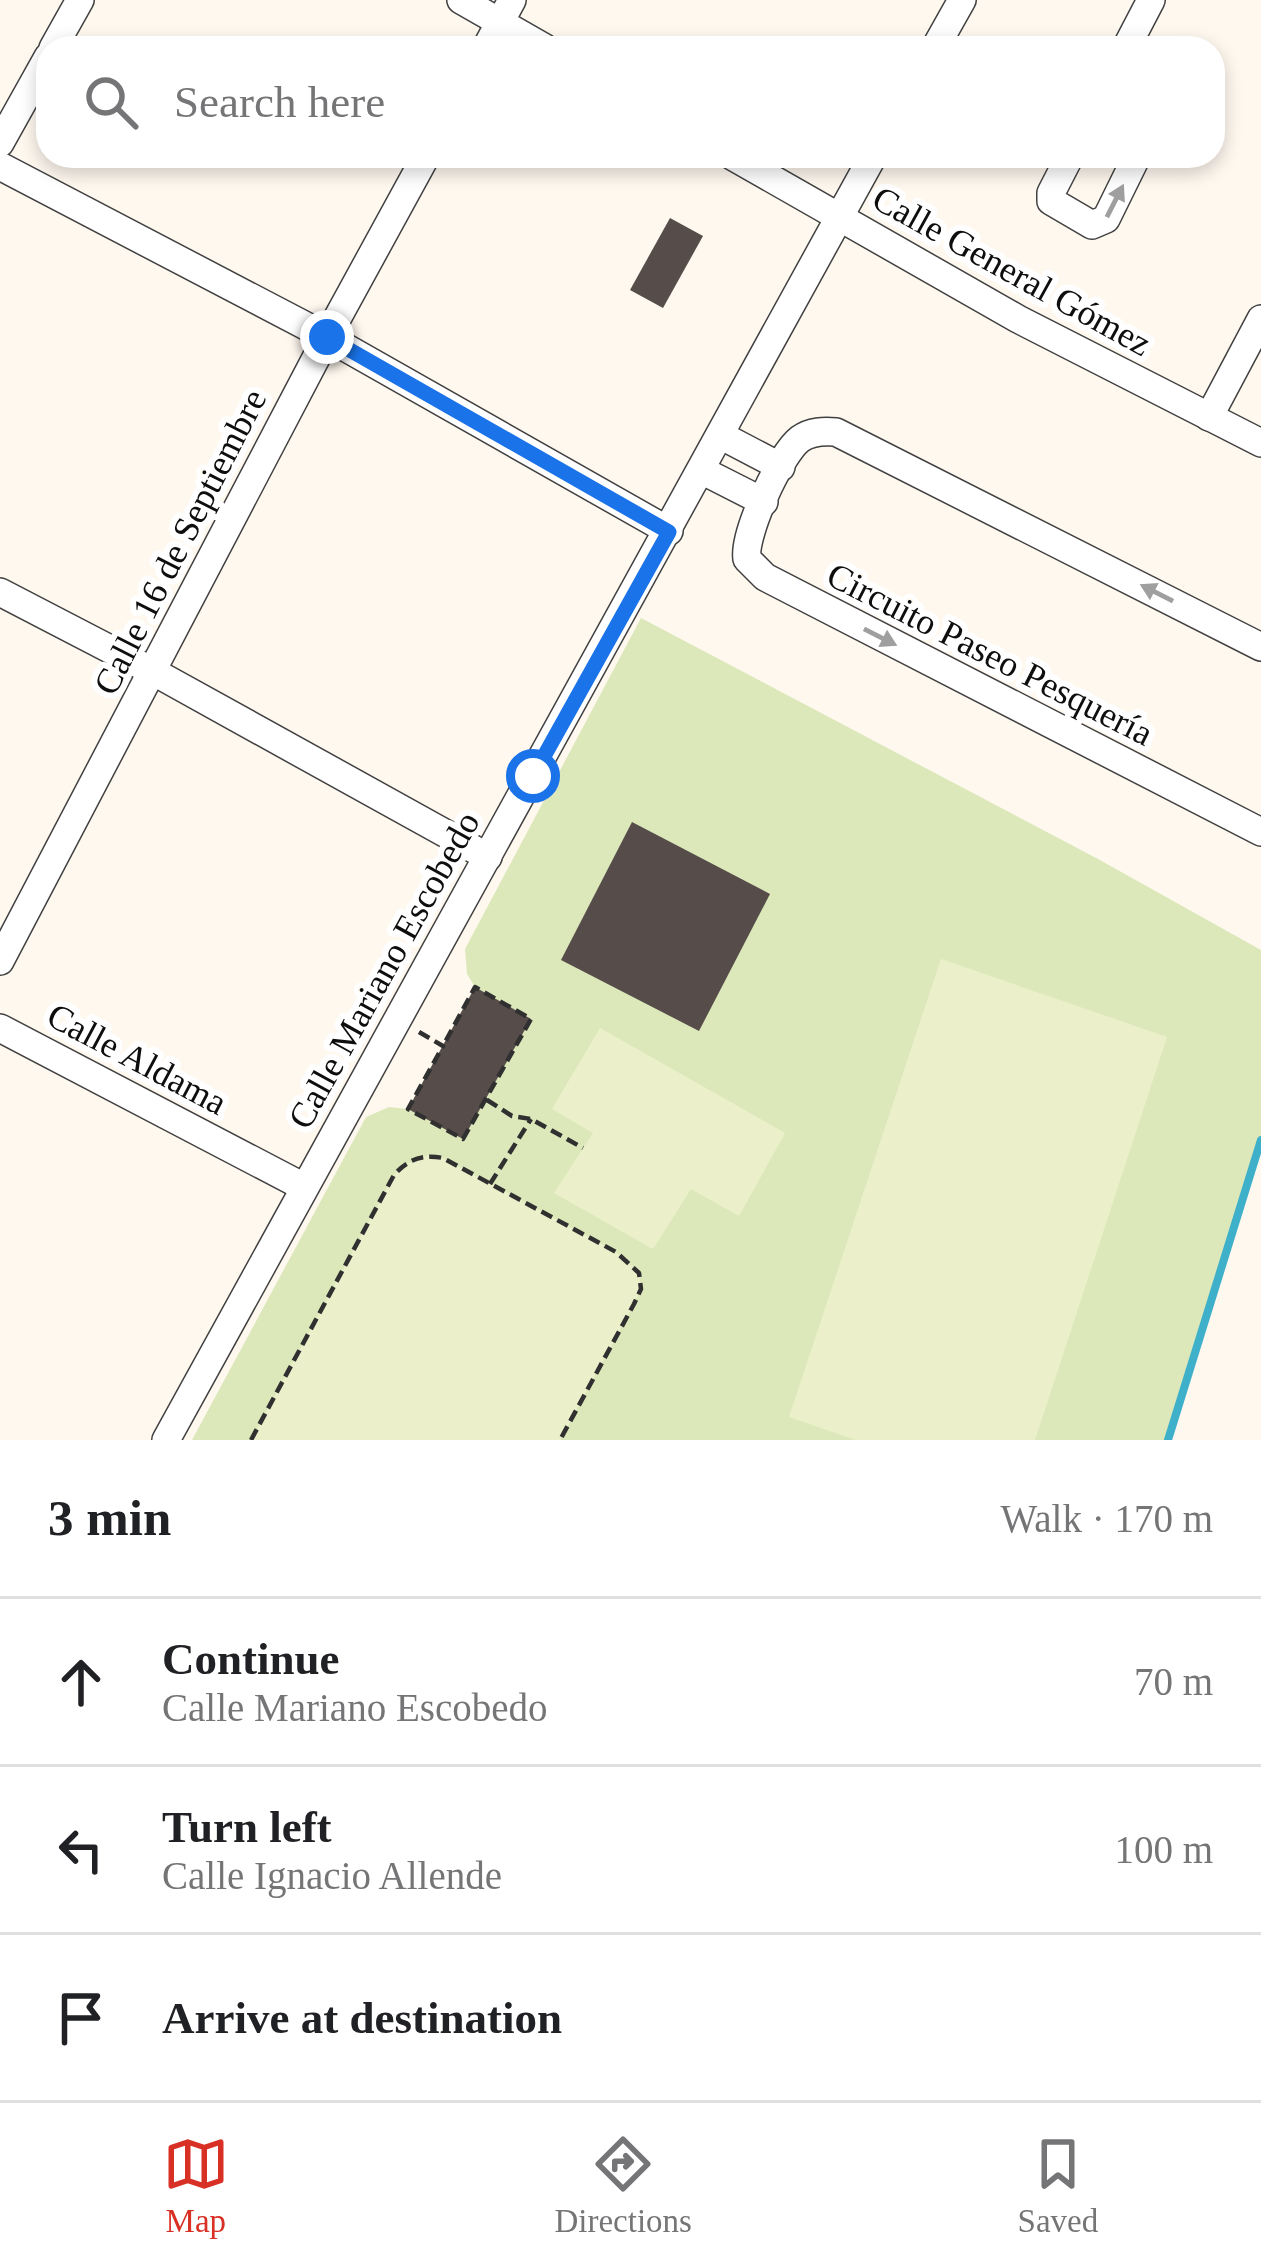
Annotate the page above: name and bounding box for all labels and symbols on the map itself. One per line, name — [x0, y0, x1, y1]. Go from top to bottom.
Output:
street label: Calle General Gómez — [866, 178, 1158, 364]
one-way arrow — [1105, 183, 1125, 218]
route end — [300, 310, 354, 364]
street label: Calle 16 de Septiembre — [86, 383, 274, 701]
street label: Circuito Paseo Pesquería — [821, 554, 1159, 754]
one-way arrow — [1139, 584, 1174, 604]
one-way arrow — [863, 627, 898, 647]
route start — [506, 749, 560, 803]
street label: Calle Mariano Escobedo — [280, 805, 488, 1135]
street label: Calle Aldama — [41, 995, 233, 1123]

